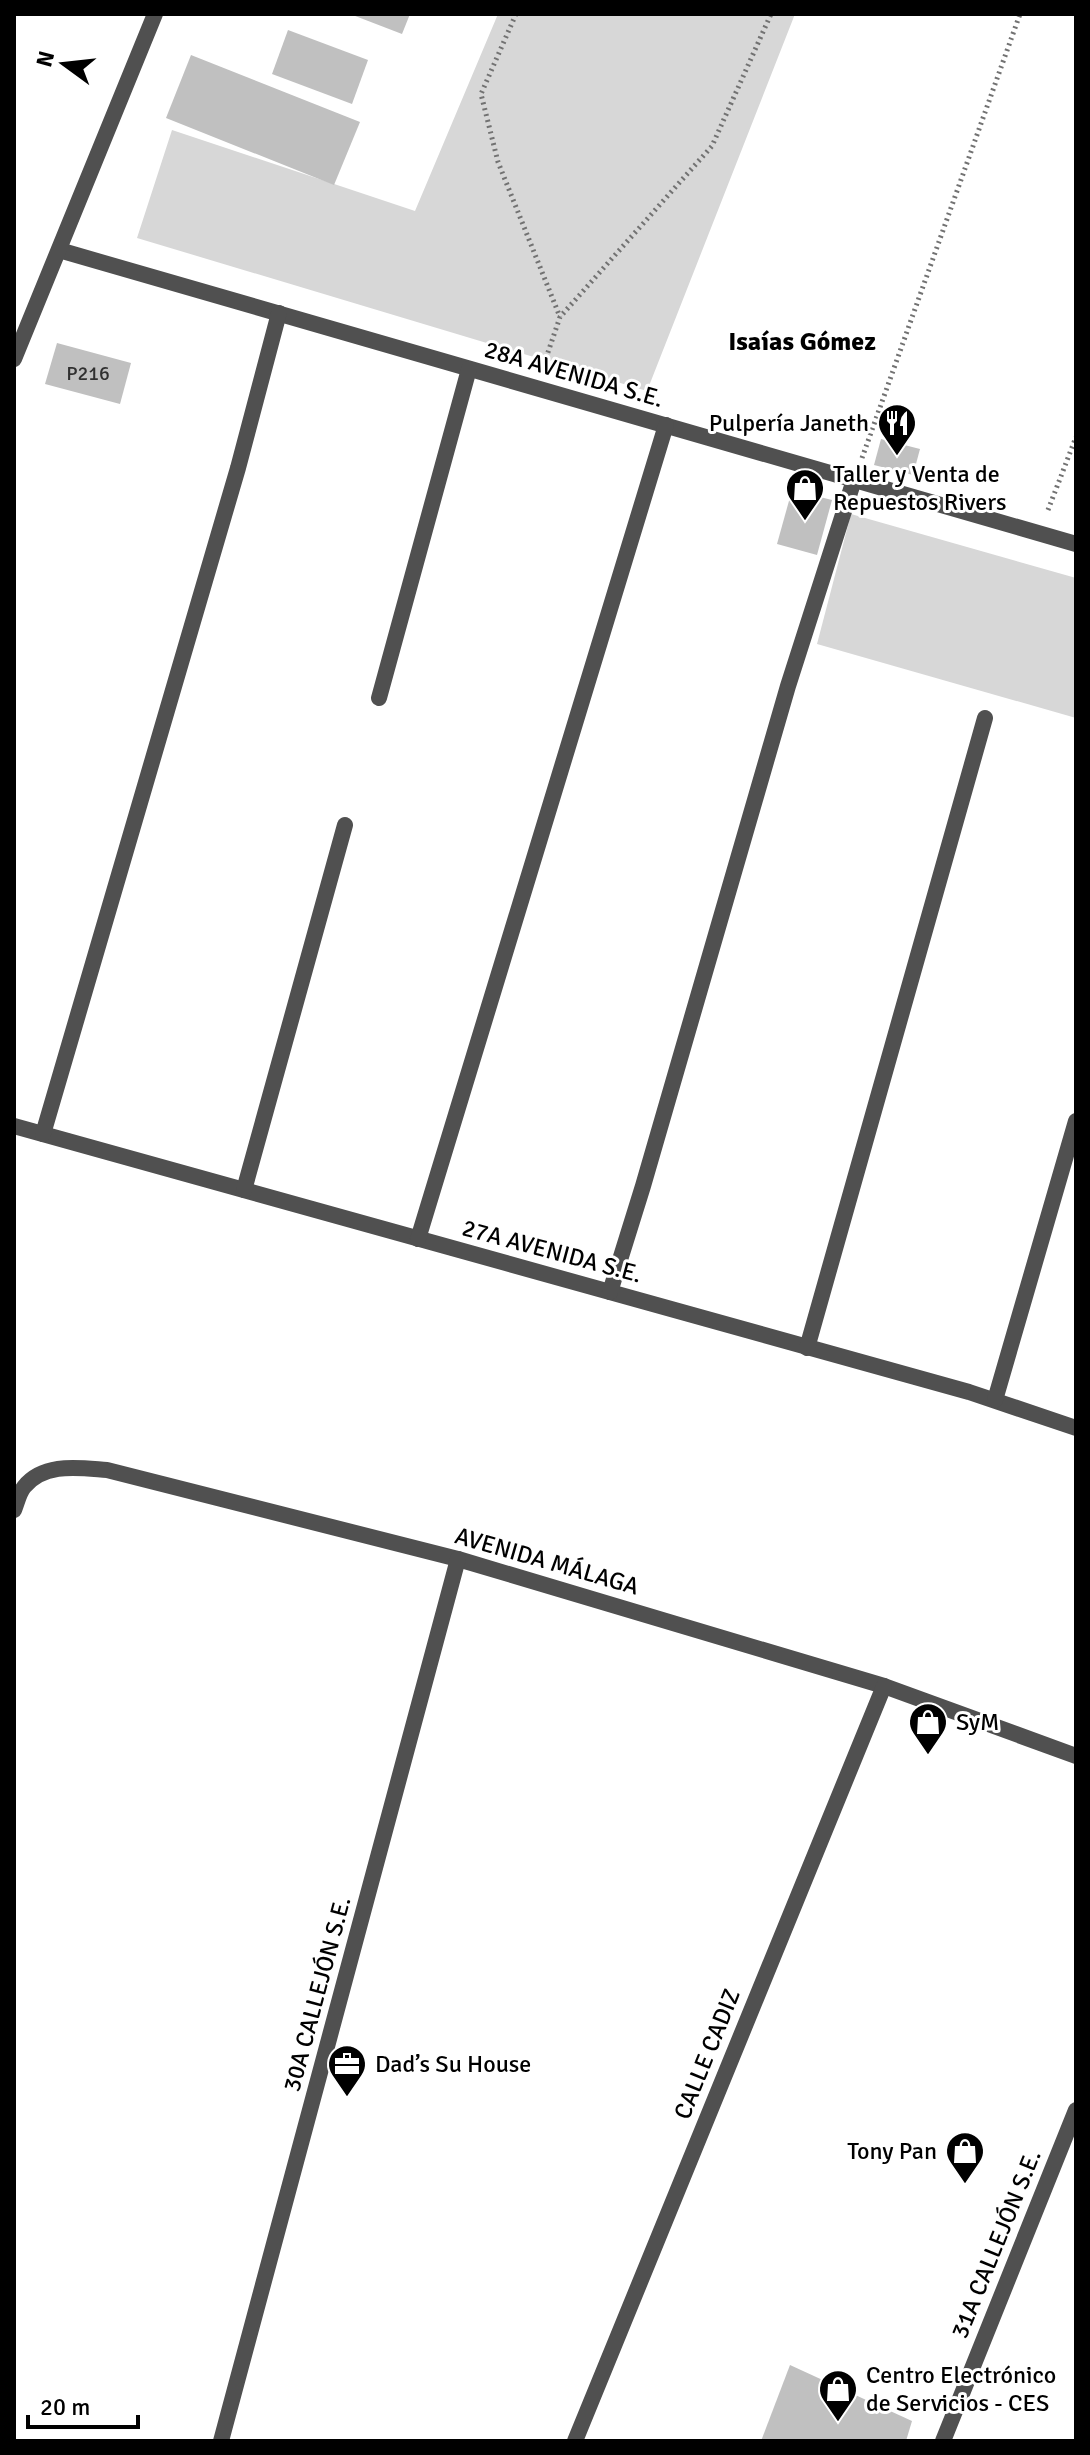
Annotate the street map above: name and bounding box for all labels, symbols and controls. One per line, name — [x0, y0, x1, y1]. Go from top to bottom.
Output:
north arrow — [24, 24, 104, 104]
text: N — [30, 48, 60, 70]
district label: Isaías Gómez — [728, 326, 876, 358]
street label: 28A AVENIDA S.E. — [481, 334, 667, 414]
house number: P216 — [66, 361, 110, 386]
restaurant icon: Pulpería Janeth — [876, 402, 918, 457]
place label: Pulpería Janeth — [709, 408, 869, 438]
place label: Taller y Venta de Repuestos Rivers — [833, 459, 1006, 517]
shop icon: Taller y Venta de Repuestos Rivers — [784, 467, 826, 522]
street label: 27A AVENIDA S.E. — [459, 1213, 645, 1289]
street label: AVENIDA MÁLAGA — [451, 1520, 643, 1602]
shop icon: SyM — [907, 1701, 949, 1756]
place label: SyM — [956, 1707, 999, 1737]
street label: 30A CALLEJÓN S.E. — [277, 1893, 357, 2095]
street label: CALLE CADIZ — [667, 1984, 747, 2124]
office icon: Dad’s Su House — [326, 2043, 368, 2098]
place label: Dad’s Su House — [375, 2049, 531, 2079]
shop icon: Tony Pan — [944, 2130, 986, 2185]
place label: Tony Pan — [847, 2136, 937, 2166]
street label: 31A CALLEJÓN S.E. — [945, 2145, 1047, 2343]
place label: Centro Electrónico de Servicios - CES — [866, 2360, 1056, 2418]
shop icon: Centro Electrónico de Servicios - CES — [817, 2368, 859, 2423]
scale bar — [28, 2379, 138, 2429]
text: 20 m — [40, 2392, 90, 2422]

